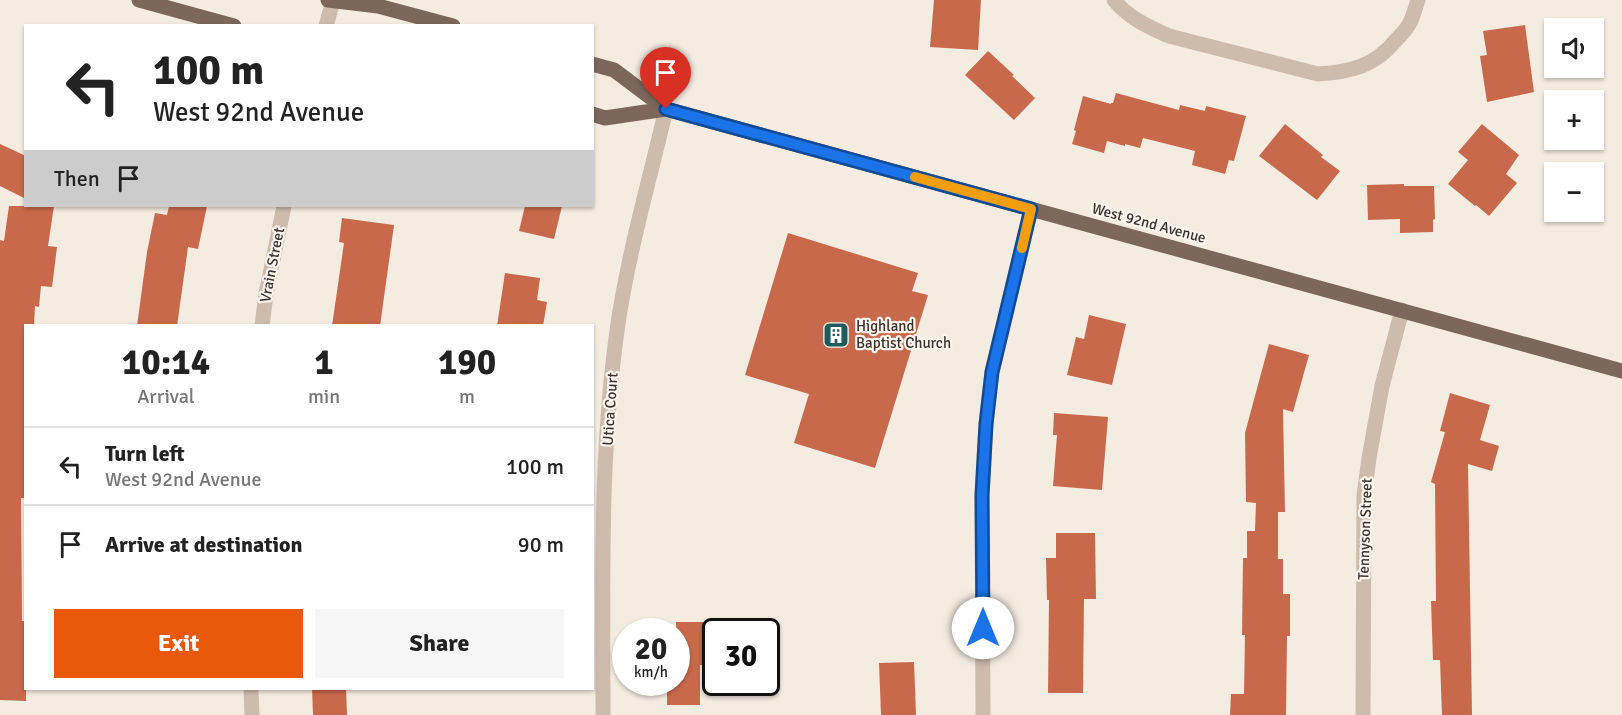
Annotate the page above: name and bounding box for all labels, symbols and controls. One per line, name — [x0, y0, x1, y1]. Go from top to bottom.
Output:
map controls — [1544, 18, 1604, 222]
button: sound — [1544, 18, 1604, 78]
text: 100 m — [153, 45, 264, 96]
pin — [640, 47, 691, 109]
icon: left — [54, 48, 132, 126]
icon: arrive — [649, 56, 682, 89]
button: + — [1544, 90, 1604, 150]
text: West 92nd Avenue — [153, 96, 364, 129]
icon: arrive — [112, 162, 145, 195]
button: − — [1544, 162, 1604, 222]
text: Then — [54, 165, 100, 192]
street label: West 92nd Avenue — [1090, 199, 1208, 247]
street label: Vrain Street — [256, 226, 288, 304]
place label: Highland Baptist Church — [856, 317, 951, 352]
building icon: Highland Baptist Church — [821, 320, 851, 350]
text: 10:14 — [122, 340, 210, 385]
text: 1 — [314, 340, 334, 385]
text: 190 — [438, 340, 496, 385]
street label: Utica Court — [598, 372, 622, 446]
text: Arrival — [137, 384, 195, 409]
text: min — [308, 384, 340, 409]
text: m — [459, 384, 475, 409]
text: Turn left — [105, 440, 185, 467]
icon: left — [54, 450, 87, 483]
text: 100 m — [506, 453, 564, 480]
text: West 92nd Avenue — [105, 467, 261, 492]
street label: Tennyson Street — [1354, 478, 1376, 580]
icon: arrive — [54, 528, 87, 561]
text: Arrive at destination — [105, 531, 302, 558]
text: 90 m — [518, 531, 564, 558]
position arrow — [951, 596, 1015, 660]
button: Exit — [54, 609, 303, 678]
button: Share — [315, 609, 564, 678]
speed limit sign: 30 — [702, 618, 780, 696]
text: 20 — [635, 631, 667, 668]
text: km/h — [634, 663, 668, 681]

